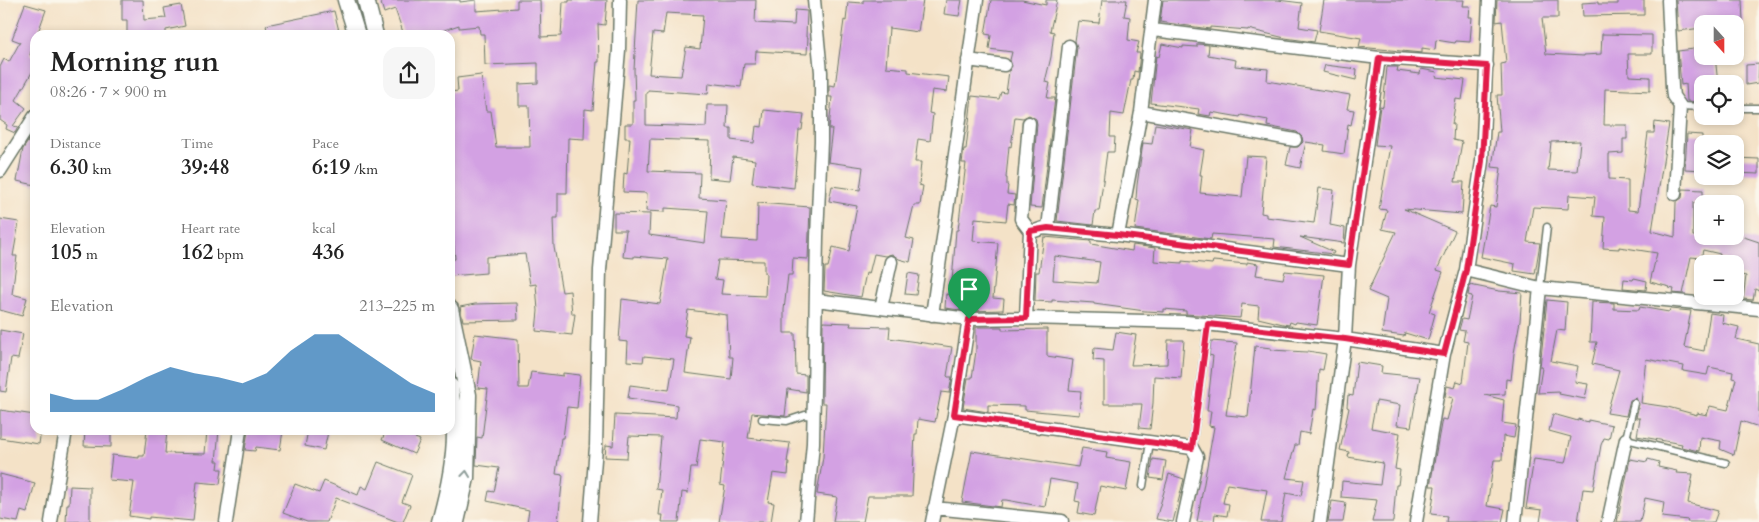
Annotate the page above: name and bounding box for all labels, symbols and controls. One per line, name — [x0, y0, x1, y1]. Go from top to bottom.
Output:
north arrow — [1694, 15, 1744, 65]
map controls — [1694, 15, 1744, 305]
text: Morning run — [50, 43, 219, 81]
button: share — [383, 47, 435, 99]
button: locate — [1694, 75, 1744, 125]
text: 08:26 · 7 × 900 m — [50, 81, 167, 103]
text: Distance — [50, 134, 101, 153]
text: Time — [181, 134, 213, 153]
text: Pace — [312, 134, 339, 153]
button: layers — [1694, 135, 1744, 185]
text: 6.30 — [50, 153, 88, 182]
text: 39:48 — [181, 153, 230, 182]
text: 6:19 — [312, 153, 350, 182]
text: km — [88, 160, 111, 179]
text: /km — [350, 160, 378, 179]
button: + — [1694, 195, 1744, 245]
text: Elevation — [50, 219, 106, 238]
text: Heart rate — [181, 219, 240, 238]
text: kcal — [312, 219, 336, 238]
text: 105 — [50, 238, 82, 267]
text: 162 — [181, 238, 213, 267]
text: 436 — [312, 238, 344, 267]
text: m — [82, 245, 98, 264]
text: bpm — [213, 245, 244, 264]
button: − — [1694, 255, 1744, 305]
pin — [948, 268, 990, 319]
icon: arrive — [955, 275, 983, 303]
text: Elevation — [50, 295, 114, 317]
text: 213–225 m — [359, 295, 435, 317]
one-way arrow — [460, 470, 471, 478]

